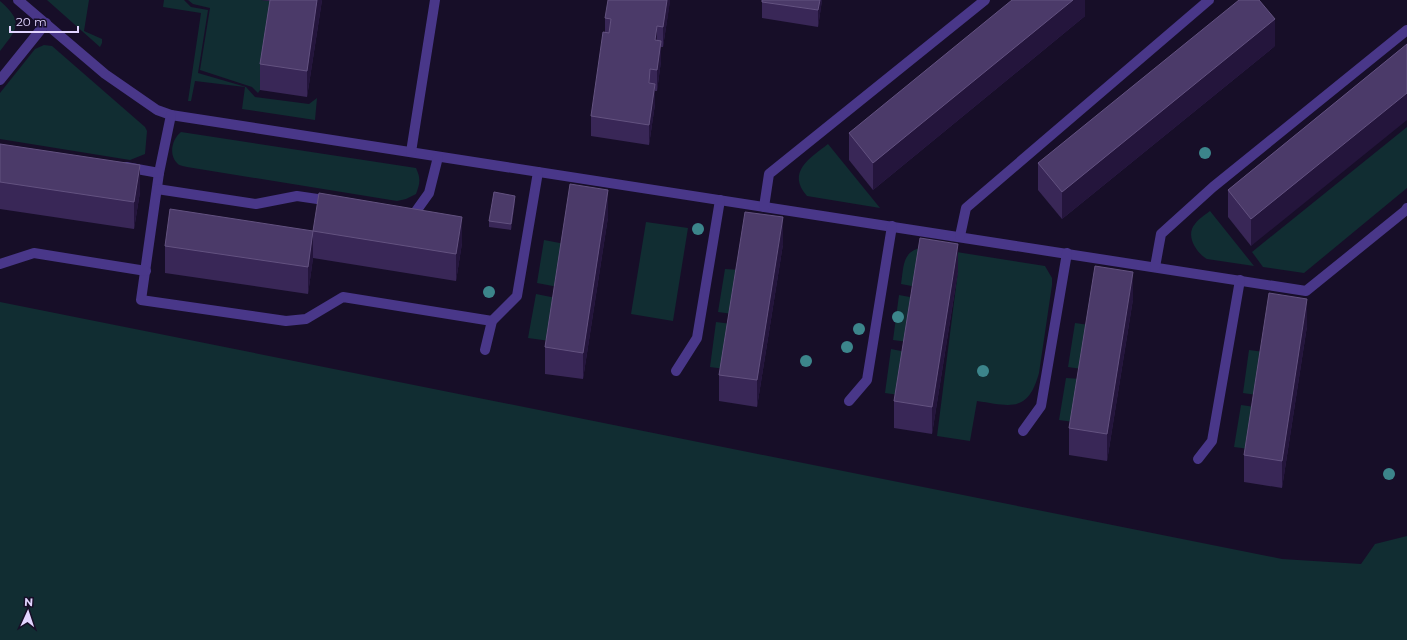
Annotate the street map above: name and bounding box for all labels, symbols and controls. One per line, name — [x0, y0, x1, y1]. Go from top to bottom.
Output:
scale bar — [10, 8, 78, 34]
text: 20 m — [16, 14, 47, 29]
north arrow — [8, 592, 48, 632]
text: N — [24, 595, 33, 609]

